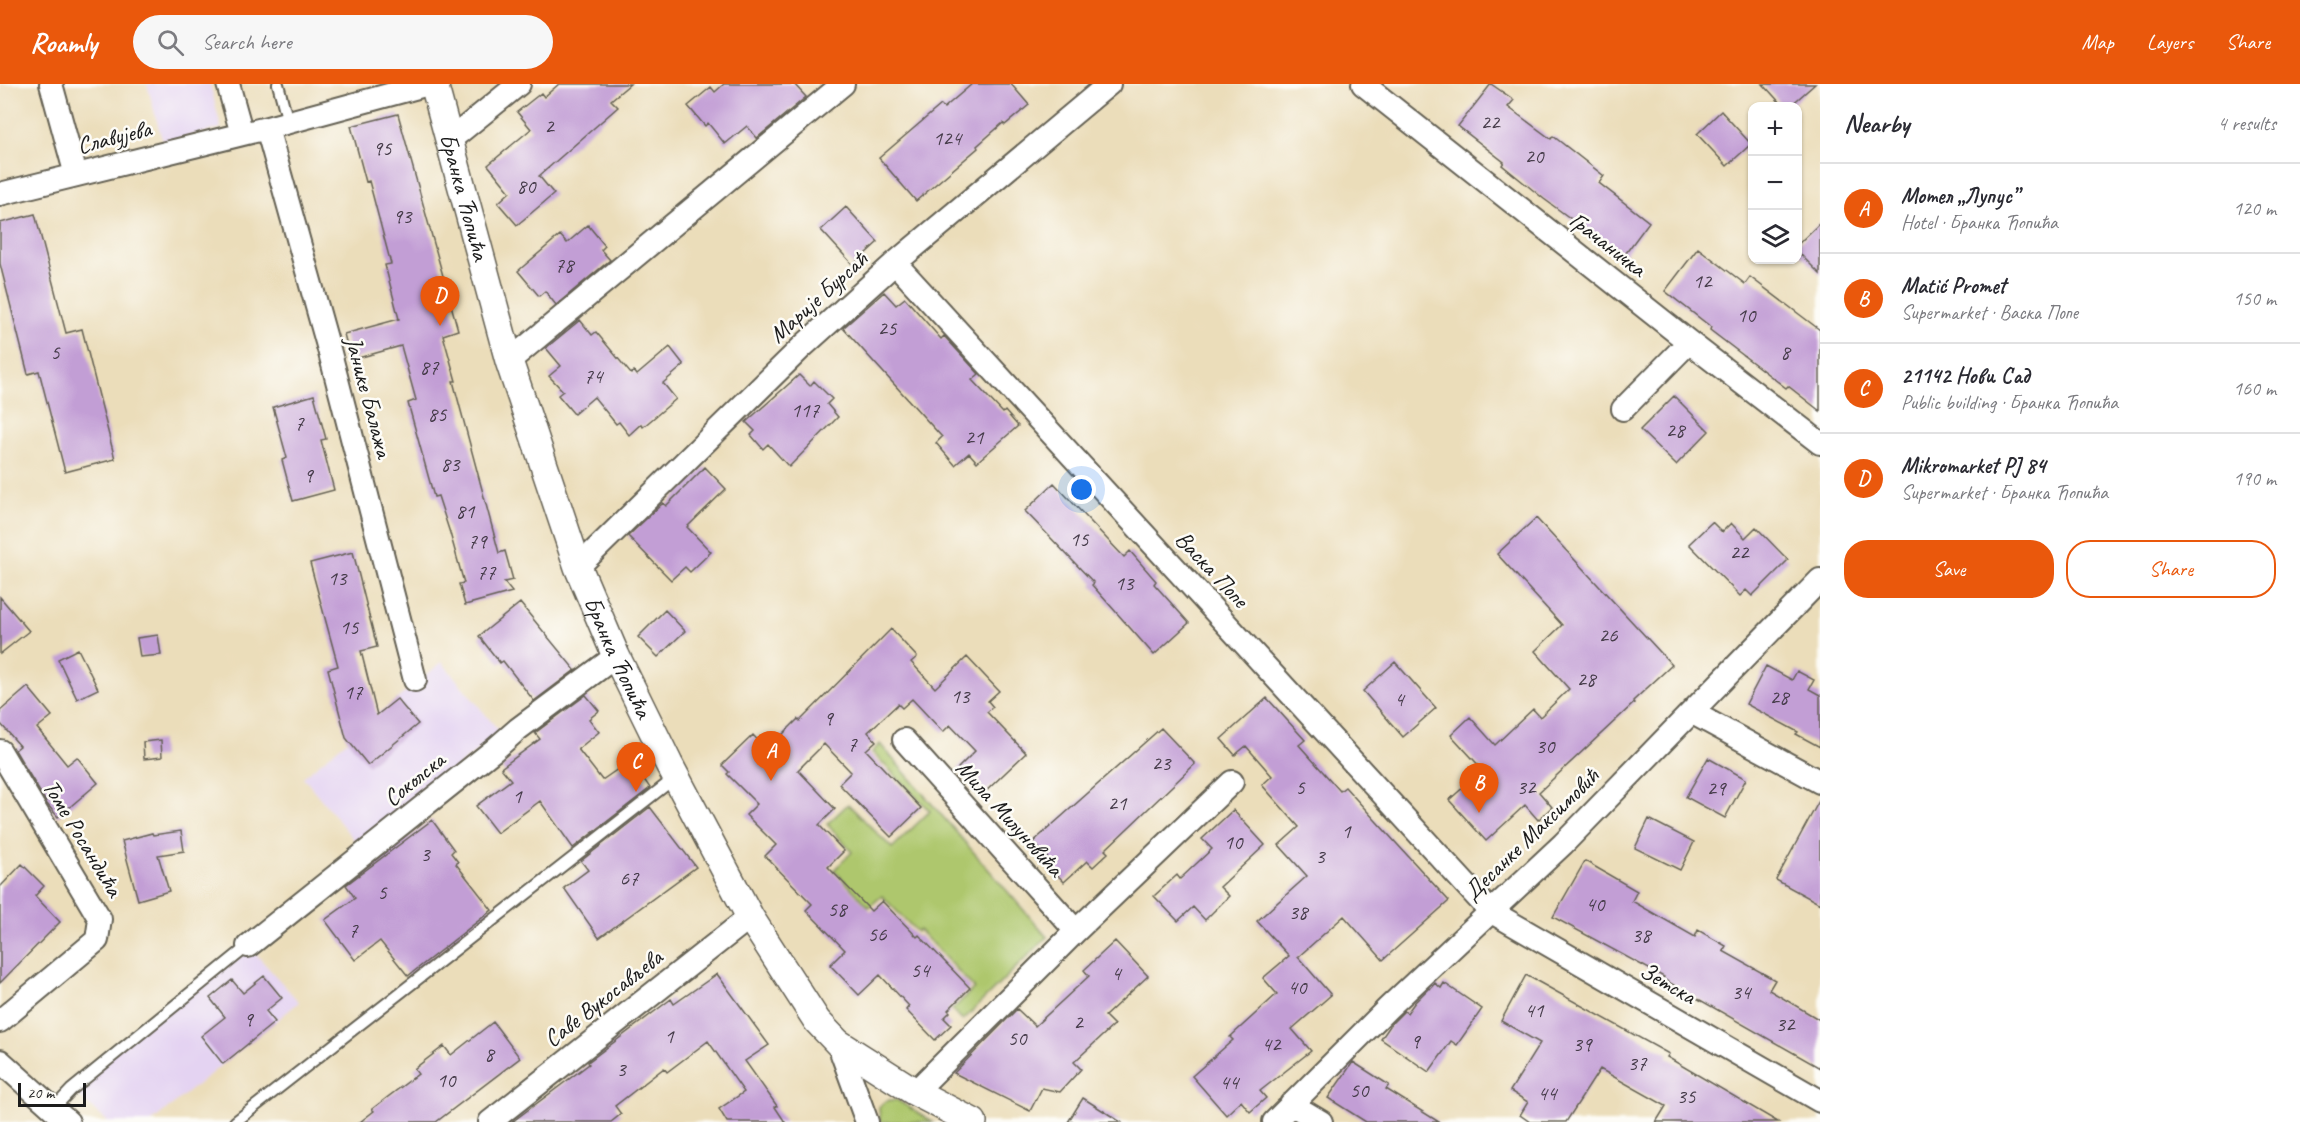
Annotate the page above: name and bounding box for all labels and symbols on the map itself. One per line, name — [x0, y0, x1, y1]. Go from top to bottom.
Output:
house number: 22 — [1481, 109, 1501, 135]
street label: Славујева — [74, 113, 155, 161]
house number: 2 — [544, 113, 555, 139]
house number: 124 — [933, 125, 964, 151]
street label: Бранка Ћопића — [433, 130, 496, 265]
house number: 95 — [373, 135, 393, 161]
house number: 20 — [1525, 143, 1545, 169]
house number: 80 — [517, 173, 537, 199]
house number: 93 — [393, 203, 413, 229]
street label: Грачаничка — [1564, 205, 1654, 284]
street label: Марије Бурсаћ — [762, 244, 875, 349]
house number: 78 — [555, 252, 576, 278]
house number: 12 — [1693, 268, 1713, 294]
pin: D — [420, 276, 460, 326]
house number: 10 — [1737, 302, 1757, 328]
house number: 25 — [878, 315, 898, 341]
street label: Јанике Балажа — [338, 332, 400, 463]
house number: 5 — [50, 339, 61, 365]
house number: 8 — [1780, 339, 1792, 365]
house number: 87 — [420, 354, 440, 380]
house number: 74 — [584, 363, 605, 389]
house number: 117 — [791, 397, 821, 423]
house number: 85 — [428, 401, 448, 427]
house number: 7 — [294, 410, 305, 436]
house number: 28 — [1666, 417, 1687, 443]
house number: 21 — [965, 424, 985, 450]
house number: 83 — [441, 451, 461, 477]
house number: 9 — [303, 462, 314, 488]
your location — [1067, 475, 1096, 504]
house number: 81 — [456, 498, 476, 524]
street label: Васка Попе — [1169, 524, 1257, 615]
house number: 15 — [1070, 526, 1090, 552]
house number: 79 — [468, 528, 488, 554]
house number: 22 — [1730, 539, 1750, 565]
house number: 77 — [477, 559, 497, 585]
house number: 13 — [328, 565, 348, 591]
house number: 13 — [1115, 570, 1135, 596]
street label: Бранка Ћопића — [577, 592, 660, 724]
house number: 15 — [340, 614, 360, 640]
house number: 26 — [1599, 622, 1618, 648]
house number: 28 — [1577, 666, 1598, 692]
house number: 17 — [344, 679, 364, 705]
house number: 13 — [951, 683, 971, 709]
house number: 28 — [1770, 684, 1791, 710]
house number: 4 — [1394, 686, 1406, 712]
house number: 9 — [823, 705, 834, 731]
house number: 7 — [847, 731, 858, 757]
pin: A — [752, 732, 790, 781]
house number: 30 — [1536, 733, 1556, 759]
pin: C — [616, 742, 656, 792]
street label: Соколска — [377, 744, 452, 813]
house number: 23 — [1152, 750, 1172, 776]
street label: Мила Милуновића — [950, 753, 1071, 884]
street label: Десанке Максимовић — [1457, 760, 1606, 906]
pin: B — [1460, 764, 1498, 813]
street label: Томе Росандића — [36, 774, 131, 903]
house number: 5 — [1295, 774, 1306, 800]
house number: 32 — [1517, 774, 1537, 800]
house number: 29 — [1707, 775, 1727, 801]
house number: 1 — [512, 783, 523, 809]
house number: 21 — [1108, 790, 1128, 816]
house number: 1 — [1341, 818, 1352, 844]
house number: 10 — [1224, 829, 1244, 855]
house number: 3 — [420, 841, 431, 867]
house number: 3 — [1315, 843, 1326, 869]
house number: 67 — [620, 865, 640, 891]
house number: 5 — [377, 879, 388, 905]
house number: 40 — [1586, 891, 1606, 917]
house number: 58 — [828, 896, 849, 922]
house number: 38 — [1289, 899, 1310, 925]
house number: 7 — [348, 917, 359, 943]
house number: 56 — [868, 921, 887, 947]
house number: 38 — [1632, 922, 1653, 948]
street label: Саве Вукосављева — [538, 942, 669, 1054]
street label: Зетска — [1635, 955, 1703, 1012]
house number: 54 — [911, 957, 932, 983]
house number: 4 — [1111, 960, 1123, 986]
house number: 40 — [1288, 974, 1308, 1000]
house number: 34 — [1732, 979, 1753, 1005]
house number: 41 — [1525, 997, 1545, 1023]
house number: 9 — [243, 1006, 254, 1032]
house number: 2 — [1073, 1009, 1084, 1035]
house number: 32 — [1776, 1011, 1796, 1037]
house number: 1 — [664, 1023, 675, 1049]
house number: 50 — [1008, 1025, 1028, 1051]
house number: 9 — [1410, 1028, 1421, 1054]
house number: 42 — [1262, 1031, 1282, 1057]
house number: 39 — [1573, 1031, 1593, 1057]
house number: 8 — [484, 1041, 496, 1067]
house number: 37 — [1628, 1050, 1648, 1076]
house number: 3 — [616, 1056, 627, 1082]
house number: 10 — [437, 1067, 457, 1093]
house number: 44 — [1220, 1069, 1241, 1095]
house number: 50 — [1350, 1077, 1370, 1103]
scale bar — [18, 1080, 86, 1108]
house number: 44 — [1538, 1080, 1559, 1106]
house number: 35 — [1677, 1083, 1697, 1109]

